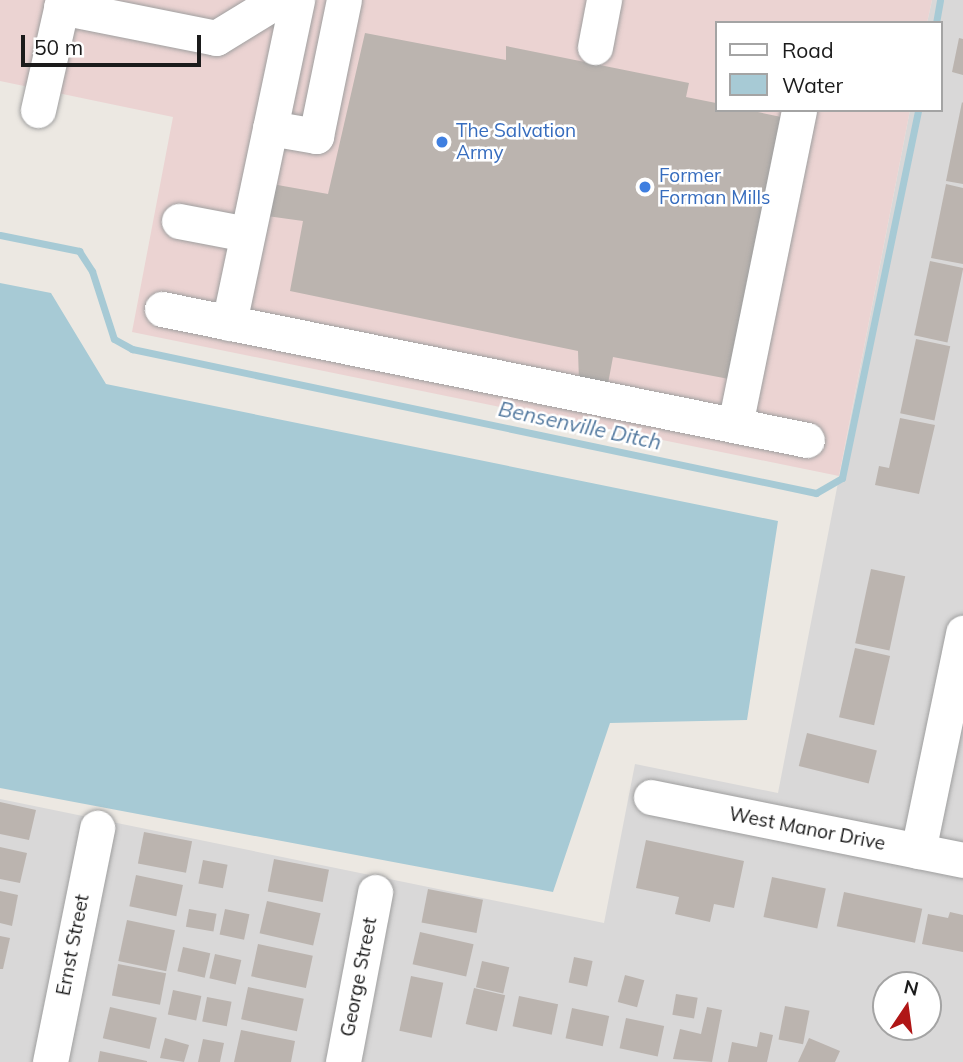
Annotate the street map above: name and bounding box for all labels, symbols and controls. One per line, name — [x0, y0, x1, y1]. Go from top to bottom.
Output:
scale bar — [24, 21, 205, 65]
legend — [715, 21, 942, 112]
text: 50 m — [34, 34, 83, 60]
text: Road — [782, 37, 833, 63]
text: Water — [782, 72, 843, 98]
place label: The Salvation Army — [456, 120, 576, 164]
marker: The Salvation Army — [434, 134, 450, 150]
place label: Former Forman Mills — [659, 165, 771, 209]
marker: Former Forman Mills — [637, 179, 653, 195]
water label: Bensenville Ditch — [496, 395, 664, 455]
street label: West Manor Drive — [727, 803, 887, 855]
street label: Ernst Street — [52, 892, 94, 998]
street label: George Street — [336, 915, 382, 1039]
north arrow — [872, 971, 942, 1041]
text: N — [902, 974, 921, 1001]

